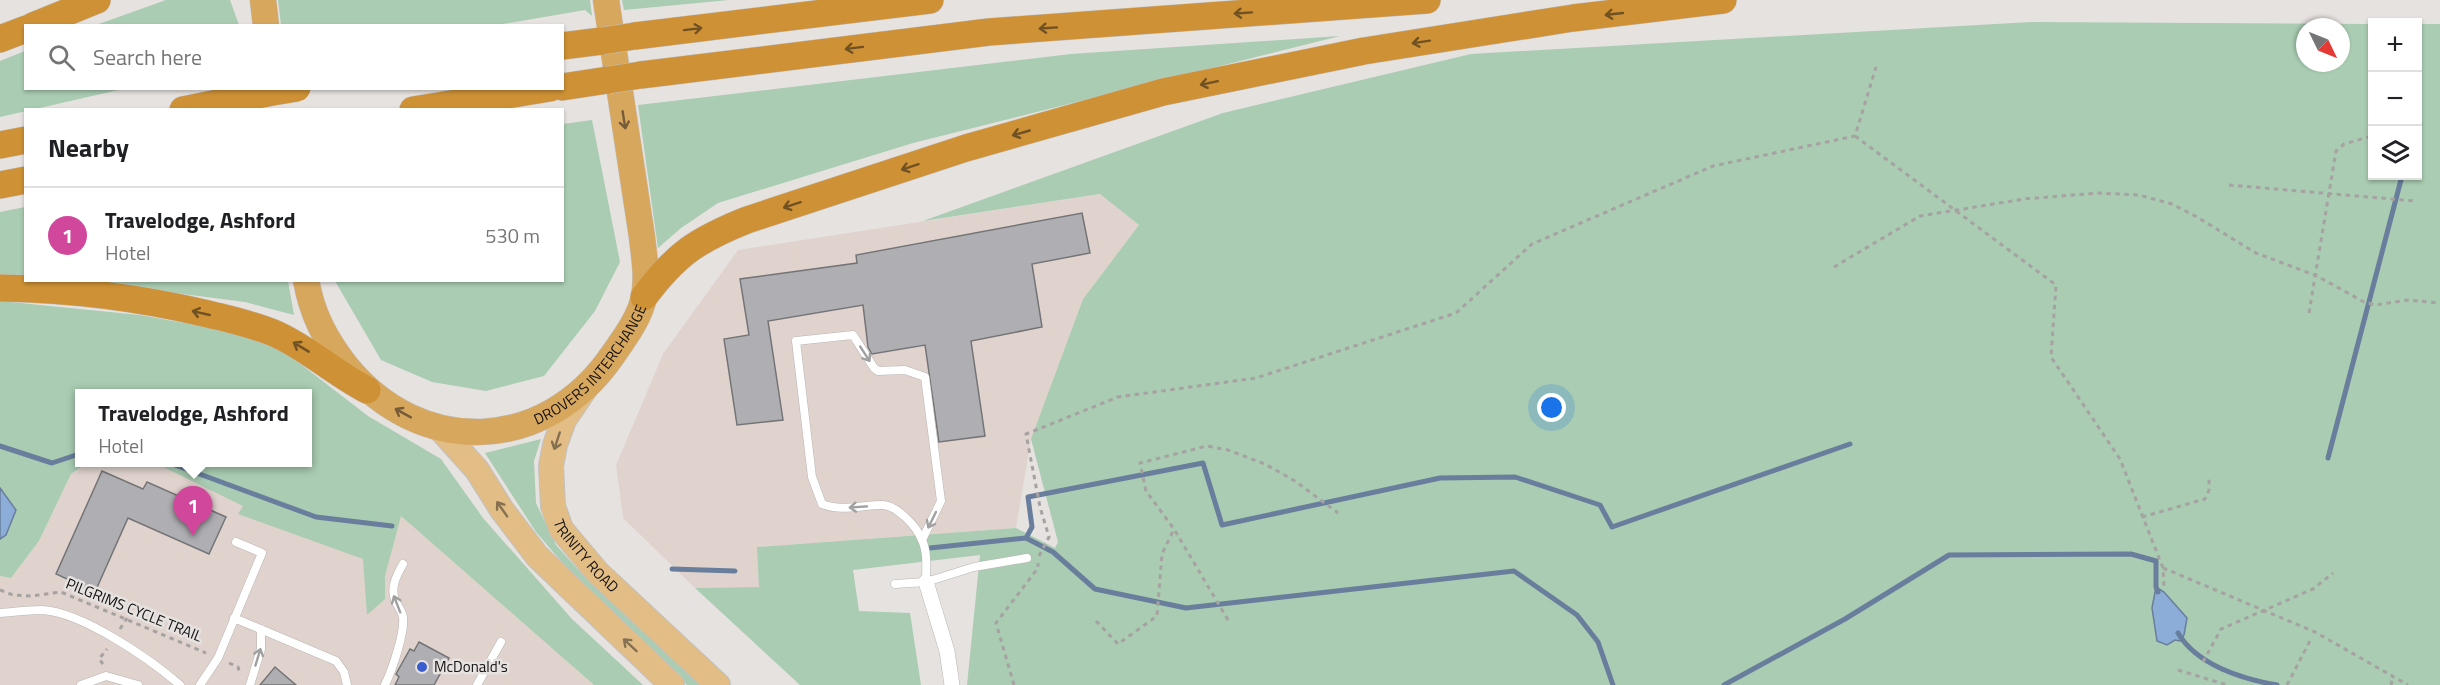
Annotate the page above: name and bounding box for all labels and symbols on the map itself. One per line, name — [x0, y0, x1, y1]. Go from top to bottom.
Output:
one-way arrow — [1233, 7, 1253, 18]
one-way arrow — [1605, 9, 1625, 20]
north arrow — [2296, 18, 2350, 72]
one-way arrow — [1039, 22, 1059, 33]
one-way arrow — [683, 23, 702, 34]
one-way arrow — [1412, 37, 1432, 48]
one-way arrow — [845, 42, 865, 53]
one-way arrow — [1200, 78, 1220, 89]
one-way arrow — [618, 110, 629, 130]
one-way arrow — [1012, 127, 1031, 139]
one-way arrow — [901, 162, 920, 173]
one-way arrow — [783, 200, 802, 211]
street label: DROVERS INTERCHANGE — [530, 301, 652, 430]
one-way arrow — [191, 306, 210, 318]
one-way arrow — [293, 341, 310, 353]
one-way arrow — [858, 345, 871, 362]
your location — [1537, 393, 1566, 422]
one-way arrow — [395, 407, 412, 419]
one-way arrow — [551, 431, 562, 450]
pin: 1 — [174, 486, 212, 536]
one-way arrow — [496, 502, 508, 518]
one-way arrow — [849, 502, 869, 513]
one-way arrow — [926, 510, 937, 528]
street label: TRINITY ROAD — [547, 516, 624, 598]
street label: PILGRIMS CYCLE TRAIL — [63, 572, 206, 647]
one-way arrow — [391, 595, 402, 614]
one-way arrow — [622, 638, 637, 652]
one-way arrow — [253, 648, 264, 667]
place label: McDonald's — [434, 655, 508, 678]
marker: McDonald's — [415, 660, 429, 674]

